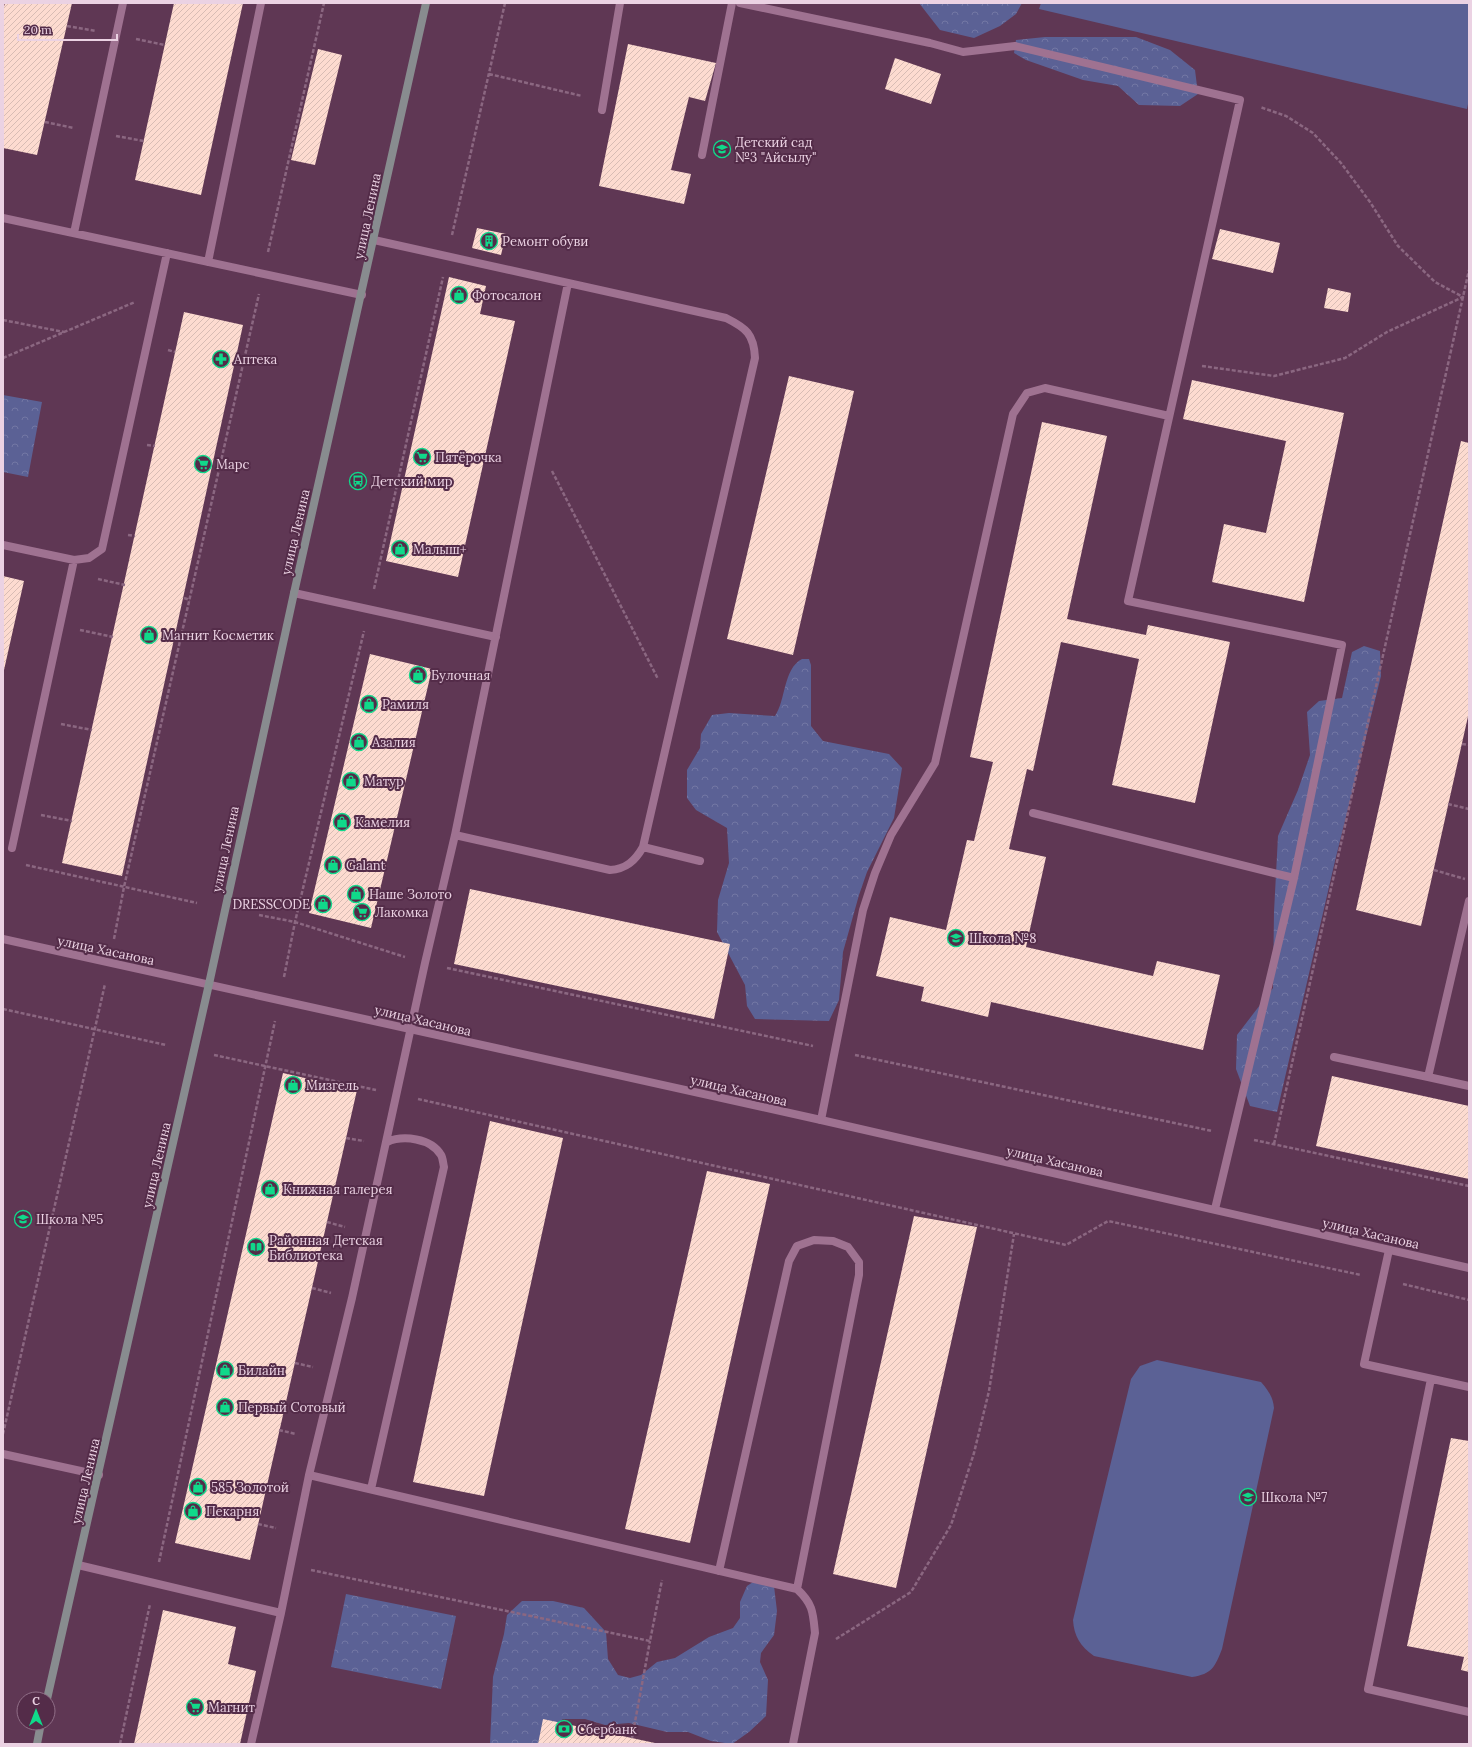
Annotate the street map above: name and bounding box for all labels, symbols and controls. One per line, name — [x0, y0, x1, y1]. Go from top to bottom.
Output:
scale bar — [18, 16, 117, 42]
text: 20 m — [24, 22, 52, 37]
place label: Детский сад №3 "Айсылу" — [735, 134, 816, 166]
school or university icon: Детский сад №3 "Айсылу" — [712, 139, 732, 159]
street label: улица Ленина — [350, 171, 385, 261]
building icon: Ремонт обуви — [479, 231, 499, 251]
place label: Ремонт обуви — [502, 233, 588, 250]
shop icon: Фотосалон — [449, 285, 469, 305]
place label: Фотосалон — [472, 287, 541, 304]
pharmacy icon: Аптека — [211, 349, 231, 369]
place label: Аптека — [233, 351, 278, 368]
supermarket icon: Пятёрочка — [412, 447, 432, 467]
place label: Пятёрочка — [435, 449, 502, 466]
supermarket icon: Марс — [193, 454, 213, 474]
place label: Марс — [216, 456, 249, 473]
bus stop icon: Детский мир — [348, 471, 368, 491]
place label: Детский мир — [371, 473, 453, 490]
street label: улица Ленина — [277, 487, 314, 577]
shop icon: Малыш+ — [390, 539, 410, 559]
place label: Малыш+ — [413, 541, 467, 558]
shop icon: Магнит Косметик — [139, 625, 159, 645]
place label: Магнит Косметик — [162, 627, 274, 644]
shop icon: Булочная — [408, 665, 428, 685]
place label: Булочная — [431, 667, 490, 684]
shop icon: Рамиля — [359, 694, 379, 714]
place label: Рамиля — [382, 696, 429, 713]
shop icon: Азалия — [349, 732, 369, 752]
place label: Азалия — [371, 734, 416, 751]
shop icon: Матур — [341, 771, 361, 791]
place label: Матур — [364, 773, 404, 790]
street label: улица Ленина — [208, 804, 243, 894]
shop icon: Камелия — [332, 812, 352, 832]
place label: Камелия — [355, 814, 410, 831]
shop icon: Galant — [323, 855, 343, 875]
place label: Galant — [346, 857, 386, 874]
shop icon: Наше Золото — [346, 884, 366, 904]
place label: Наше Золото — [369, 886, 452, 903]
shop icon: DRESSCODE — [313, 894, 333, 914]
place label: DRESSCODE — [233, 896, 310, 913]
supermarket icon: Лакомка — [352, 902, 372, 922]
place label: Лакомка — [375, 904, 429, 921]
school or university icon: Школа №8 — [946, 928, 966, 948]
place label: Школа №8 — [969, 930, 1037, 947]
street label: улица Хасанова — [56, 932, 156, 969]
street label: улица Хасанова — [373, 1001, 473, 1040]
street label: улица Хасанова — [689, 1071, 789, 1110]
shop icon: Мизгель — [283, 1075, 303, 1095]
place label: Мизгель — [306, 1077, 359, 1094]
street label: улица Ленина — [138, 1120, 175, 1210]
street label: улица Хасанова — [1005, 1142, 1105, 1181]
shop icon: Книжная галерея — [260, 1179, 280, 1199]
place label: Книжная галерея — [283, 1181, 393, 1198]
school or university icon: Школа №5 — [13, 1209, 33, 1229]
place label: Школа №5 — [36, 1211, 103, 1228]
street label: улица Хасанова — [1321, 1214, 1421, 1253]
place label: Районная Детская Библиотека — [269, 1232, 383, 1264]
library icon: Районная Детская Библиотека — [246, 1237, 266, 1257]
shop icon: Билайн — [215, 1360, 235, 1380]
place label: Билайн — [238, 1362, 285, 1379]
shop icon: Первый Сотовый — [215, 1397, 235, 1417]
place label: Первый Сотовый — [238, 1399, 346, 1416]
street label: улица Ленина — [67, 1436, 104, 1526]
shop icon: 585 Золотой — [188, 1477, 208, 1497]
place label: 585 Золотой — [211, 1479, 289, 1496]
school or university icon: Школа №7 — [1238, 1487, 1258, 1507]
place label: Школа №7 — [1261, 1489, 1327, 1506]
shop icon: Пекарня — [183, 1501, 203, 1521]
place label: Пекарня — [206, 1503, 259, 1520]
north arrow — [16, 1691, 56, 1731]
text: С — [32, 1694, 40, 1708]
supermarket icon: Магнит — [185, 1697, 205, 1717]
place label: Магнит — [208, 1699, 256, 1716]
bank icon: Сбербанк — [554, 1719, 574, 1739]
place label: Сбербанк — [577, 1721, 637, 1738]

